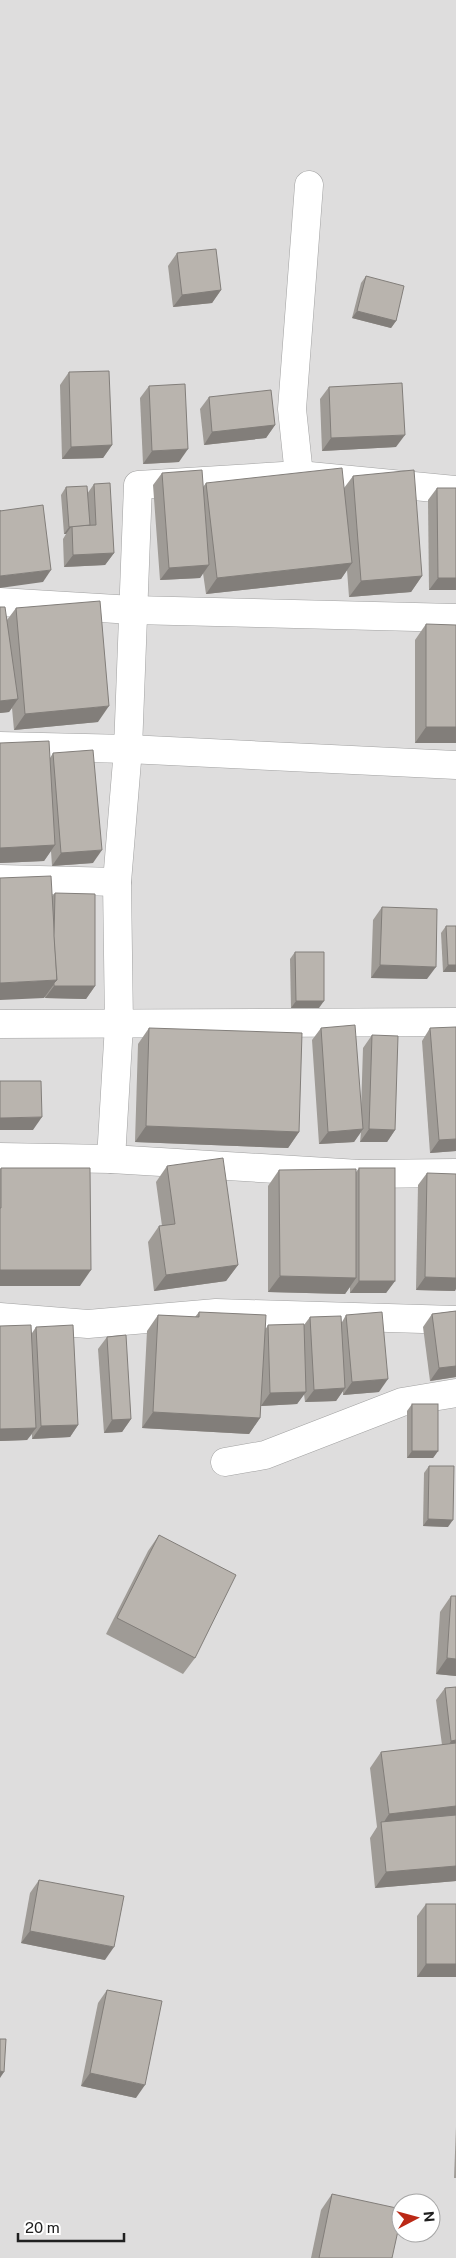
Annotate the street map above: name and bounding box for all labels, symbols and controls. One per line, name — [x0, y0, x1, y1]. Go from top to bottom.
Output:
north arrow — [391, 2193, 441, 2243]
scale bar — [18, 2210, 124, 2242]
text: N — [420, 2210, 437, 2223]
text: 20 m — [25, 2219, 60, 2236]

